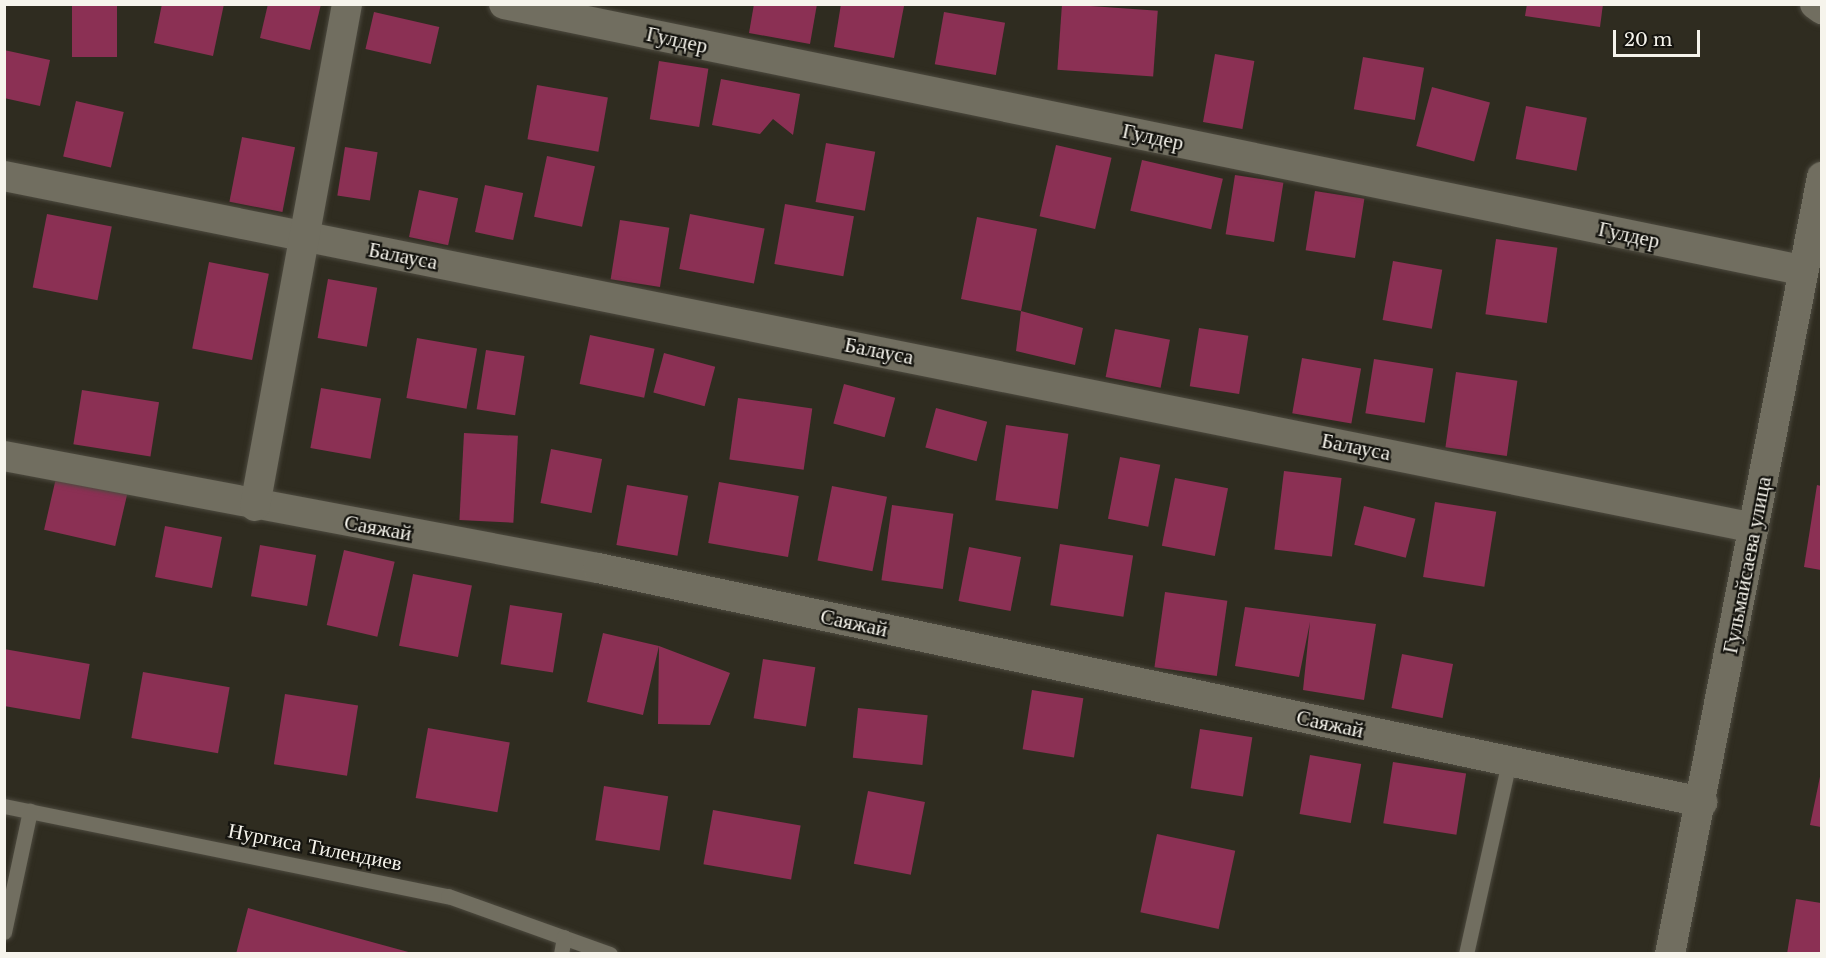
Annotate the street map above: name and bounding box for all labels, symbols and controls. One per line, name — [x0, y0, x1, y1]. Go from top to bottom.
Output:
scale bar — [1616, 18, 1703, 56]
street label: Гулдер — [644, 21, 710, 59]
text: 20 m — [1624, 29, 1672, 51]
street label: Гулдер — [1120, 118, 1186, 156]
street label: Гулдер — [1596, 216, 1662, 254]
street label: Балауса — [366, 237, 440, 275]
street label: Балауса — [842, 332, 916, 370]
street label: Балауса — [1319, 428, 1393, 466]
street label: Гульмайсаева улица — [1717, 474, 1777, 656]
street label: Саяжай — [342, 510, 414, 546]
street label: Саяжай — [818, 604, 890, 642]
street label: Саяжай — [1294, 705, 1366, 743]
street label: Нургиса Тилендиев — [226, 818, 404, 876]

